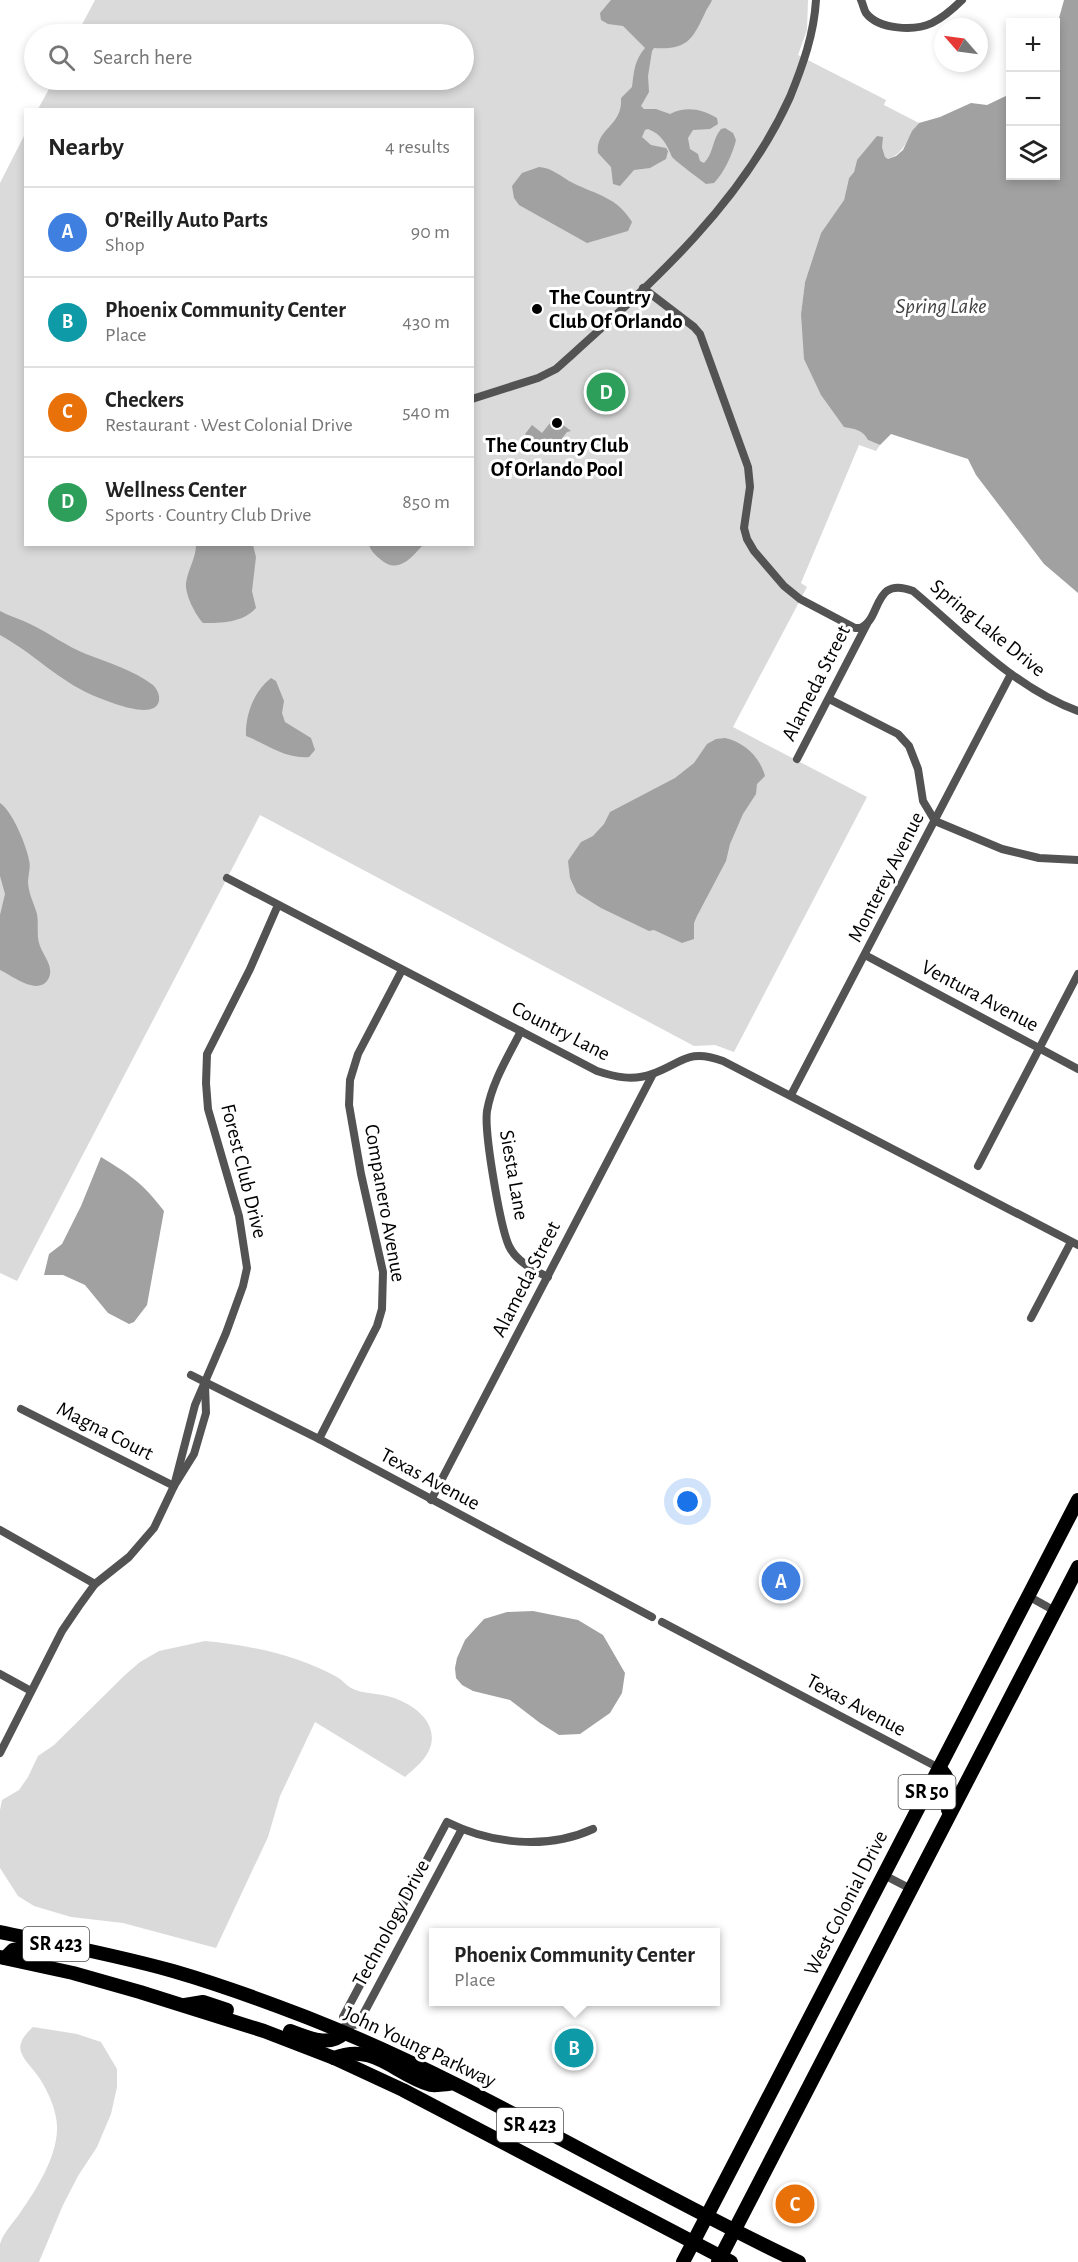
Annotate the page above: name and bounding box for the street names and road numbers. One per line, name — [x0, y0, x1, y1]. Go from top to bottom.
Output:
street label: Spring Lake Drive — [926, 575, 1050, 681]
street label: Alameda Street — [778, 621, 854, 744]
street label: Monterey Avenue — [844, 808, 928, 946]
street label: Ventura Avenue — [918, 956, 1042, 1036]
street label: Country Lane — [509, 997, 613, 1065]
street label: Forest Club Drive — [217, 1102, 271, 1240]
street label: Companero Avenue — [361, 1122, 409, 1284]
street label: Siesta Lane — [496, 1128, 532, 1222]
street label: Alameda Street — [488, 1217, 564, 1340]
street label: Magna Court — [53, 1398, 157, 1464]
street label: Texas Avenue — [377, 1444, 483, 1514]
street label: Texas Avenue — [803, 1670, 909, 1740]
road number: SR 50 — [898, 1775, 956, 1809]
street label: West Colonial Drive — [800, 1827, 892, 1979]
street label: Technology Drive — [349, 1856, 433, 1990]
road number: SR 423 — [23, 1927, 89, 1961]
street label: John Young Parkway — [341, 2003, 499, 2091]
road number: SR 423 — [497, 2108, 563, 2142]

